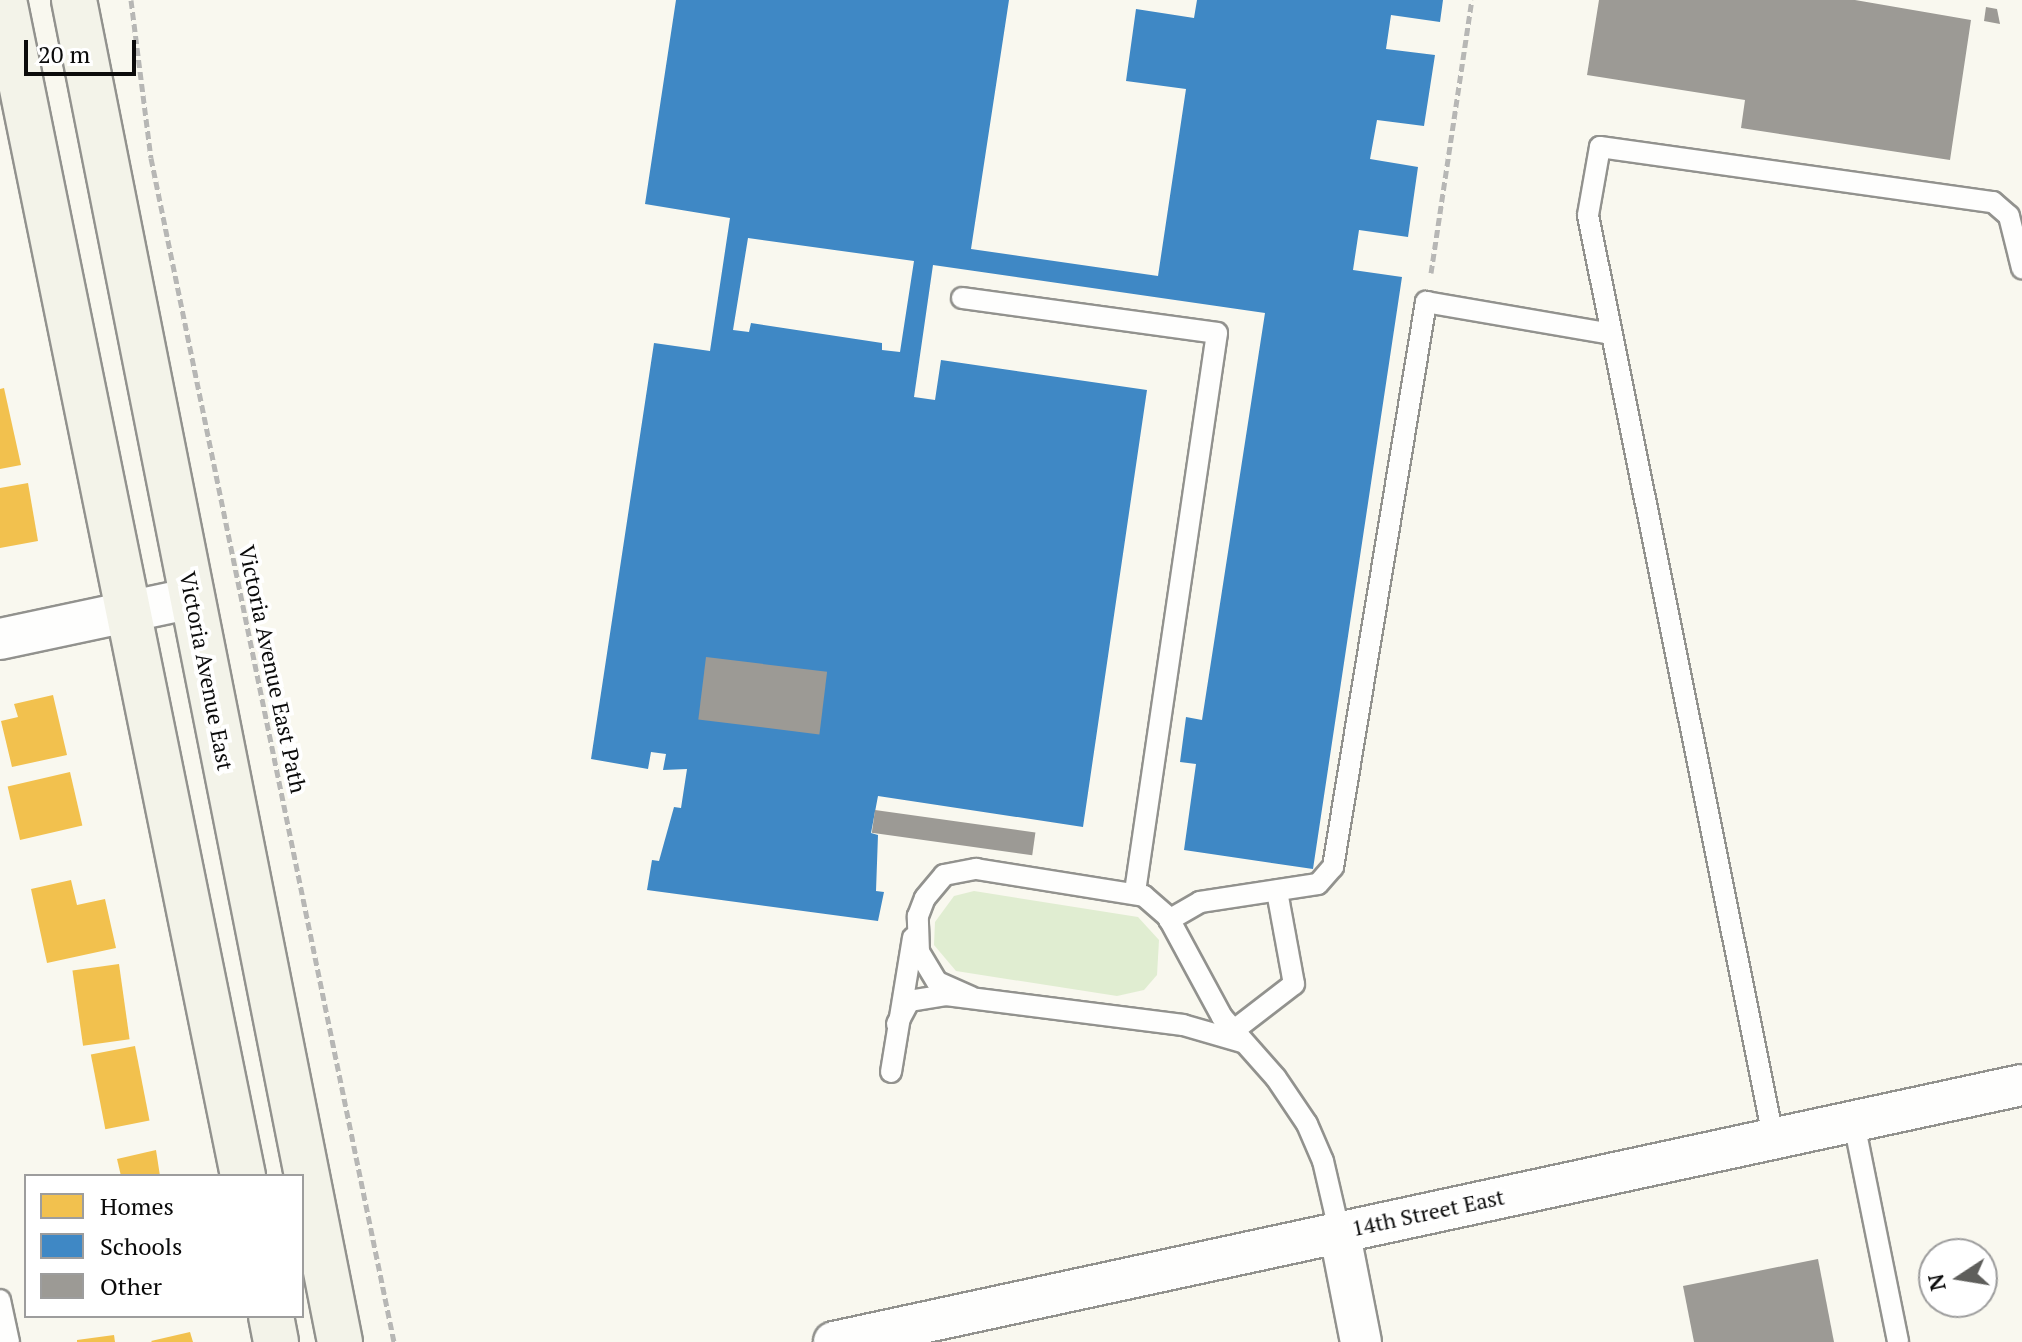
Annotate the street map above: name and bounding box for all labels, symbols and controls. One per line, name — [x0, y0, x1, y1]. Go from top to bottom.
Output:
scale bar — [28, 24, 140, 74]
text: 20 m — [38, 38, 90, 70]
street label: Victoria Avenue East Path — [234, 542, 312, 796]
street label: Victoria Avenue East — [175, 569, 239, 773]
legend — [24, 1174, 304, 1318]
street label: 14th Street East — [1349, 1183, 1507, 1241]
text: Homes — [100, 1190, 174, 1222]
text: Schools — [100, 1230, 182, 1262]
north arrow — [1918, 1238, 1998, 1318]
text: Other — [100, 1270, 162, 1302]
text: N — [1920, 1272, 1952, 1294]

